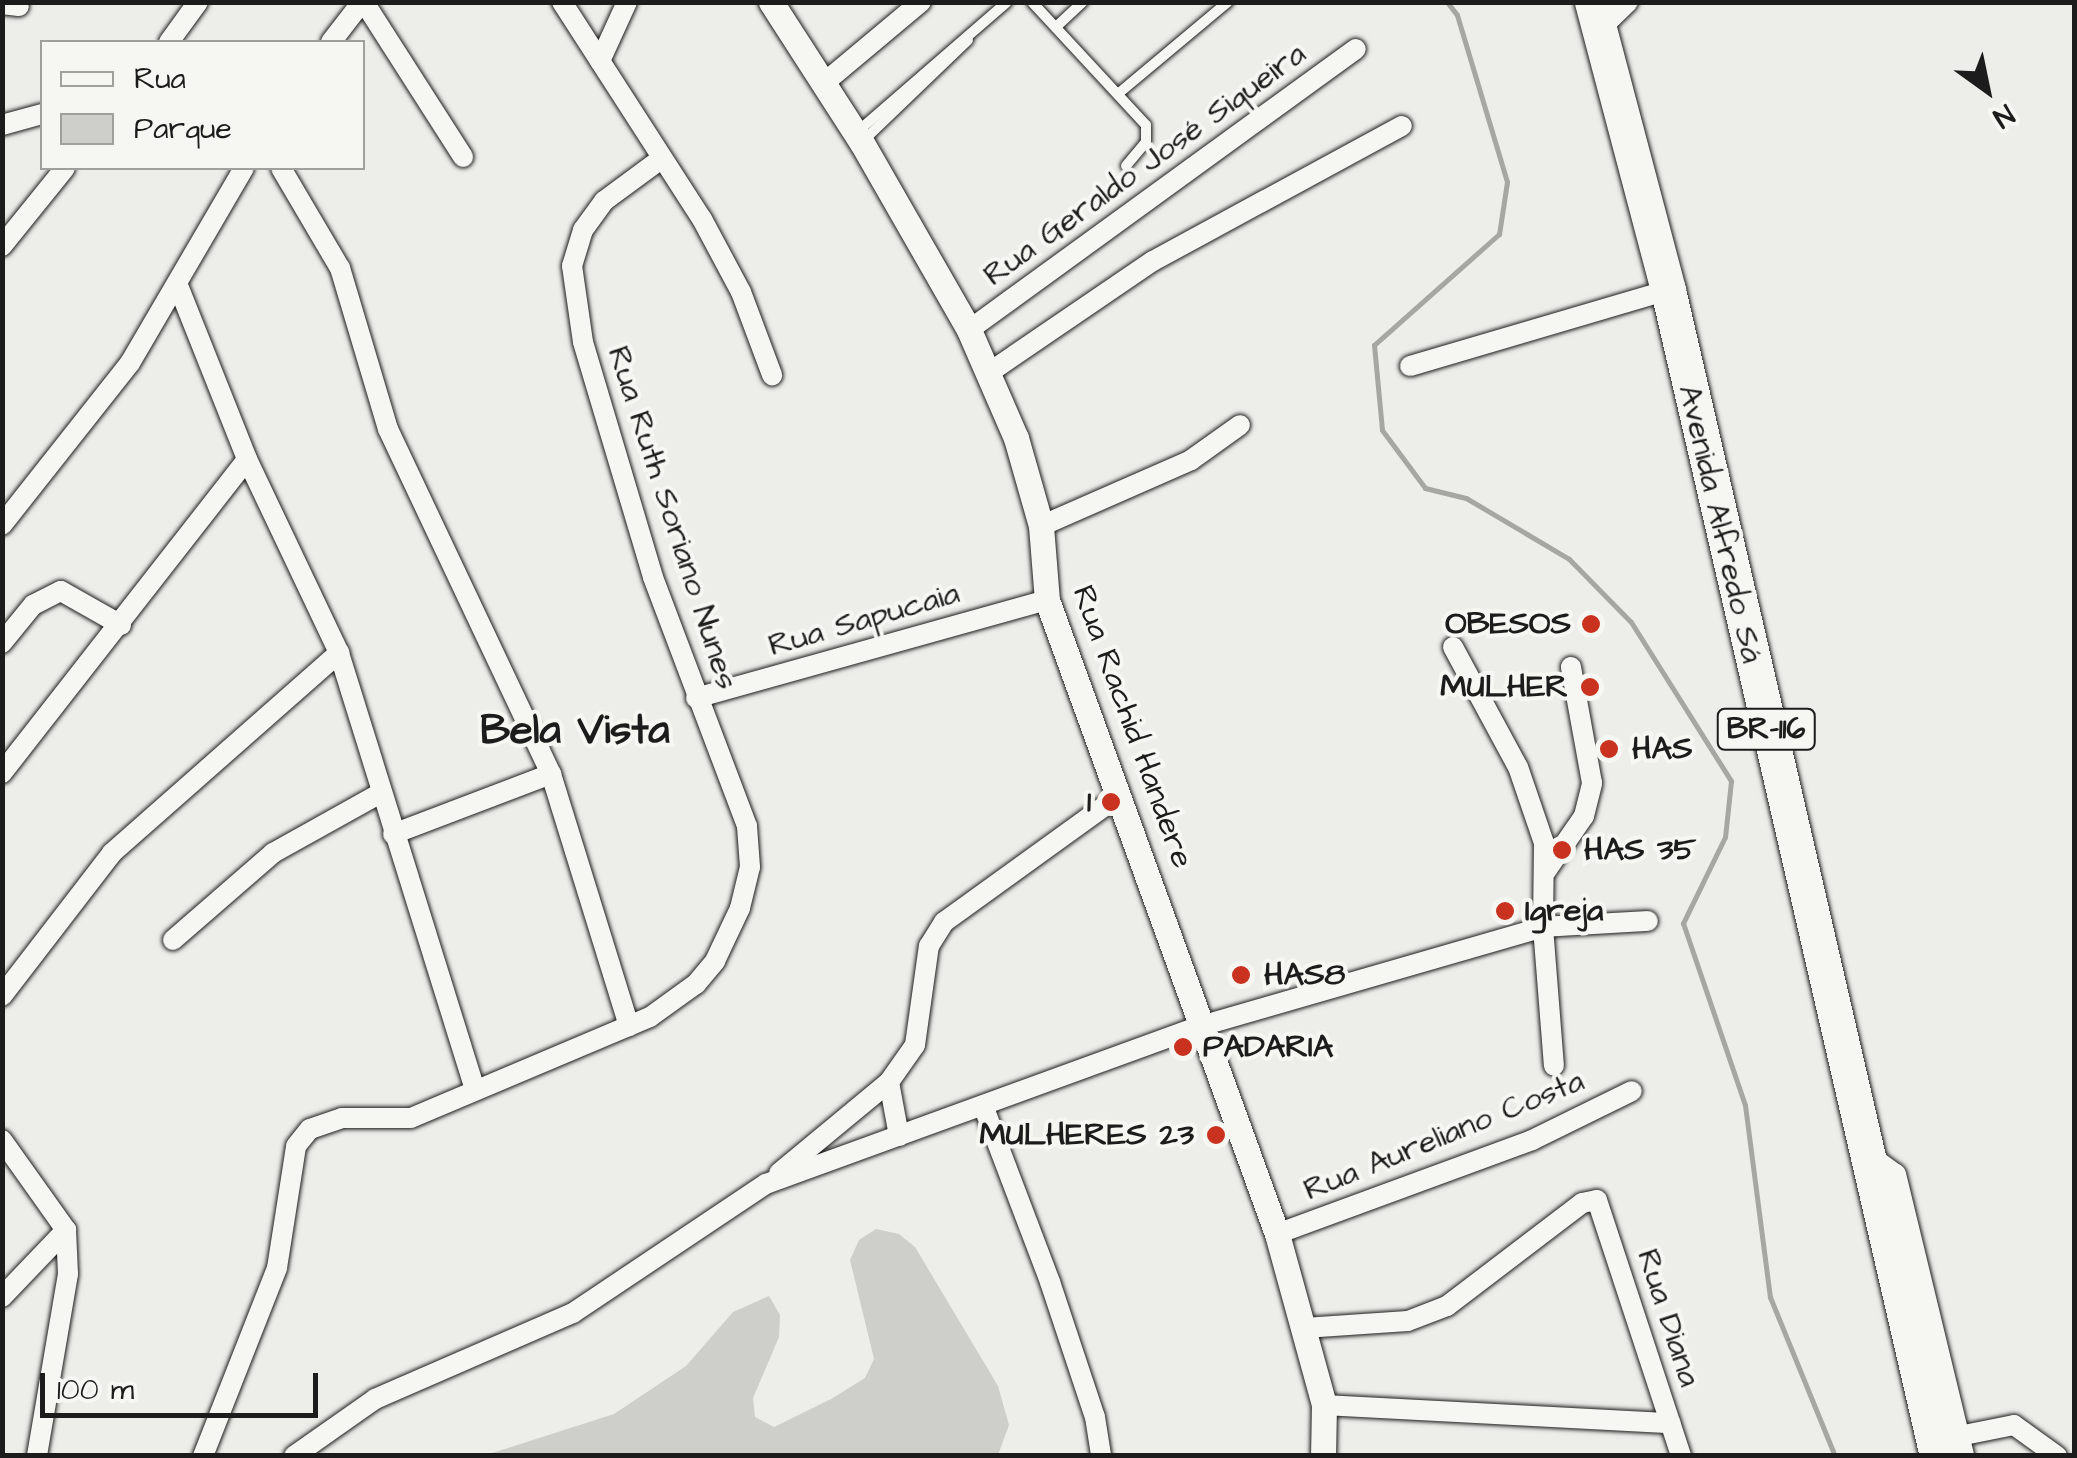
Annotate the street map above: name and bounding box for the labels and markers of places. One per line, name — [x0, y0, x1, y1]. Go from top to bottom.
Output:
place label: OBESOS — [1445, 605, 1571, 643]
marker: OBESOS — [1580, 613, 1602, 635]
place label: MULHER — [1440, 668, 1568, 706]
marker: MULHER — [1577, 674, 1603, 700]
place label: HAS — [1632, 730, 1692, 768]
marker: HAS — [1596, 736, 1622, 762]
place label: 1 — [1087, 783, 1091, 821]
marker: 1 — [1100, 791, 1122, 813]
place label: HAS 35 — [1584, 831, 1696, 869]
marker: HAS 35 — [1549, 837, 1575, 863]
place label: Igreja — [1525, 892, 1603, 930]
marker: Igreja — [1494, 900, 1516, 922]
place label: HAS8 — [1264, 956, 1345, 994]
marker: HAS8 — [1228, 962, 1254, 988]
place label: PADARIA — [1203, 1028, 1333, 1066]
marker: PADARIA — [1172, 1036, 1194, 1058]
place label: MULHERES 23 — [979, 1116, 1194, 1154]
marker: MULHERES 23 — [1203, 1122, 1229, 1148]

